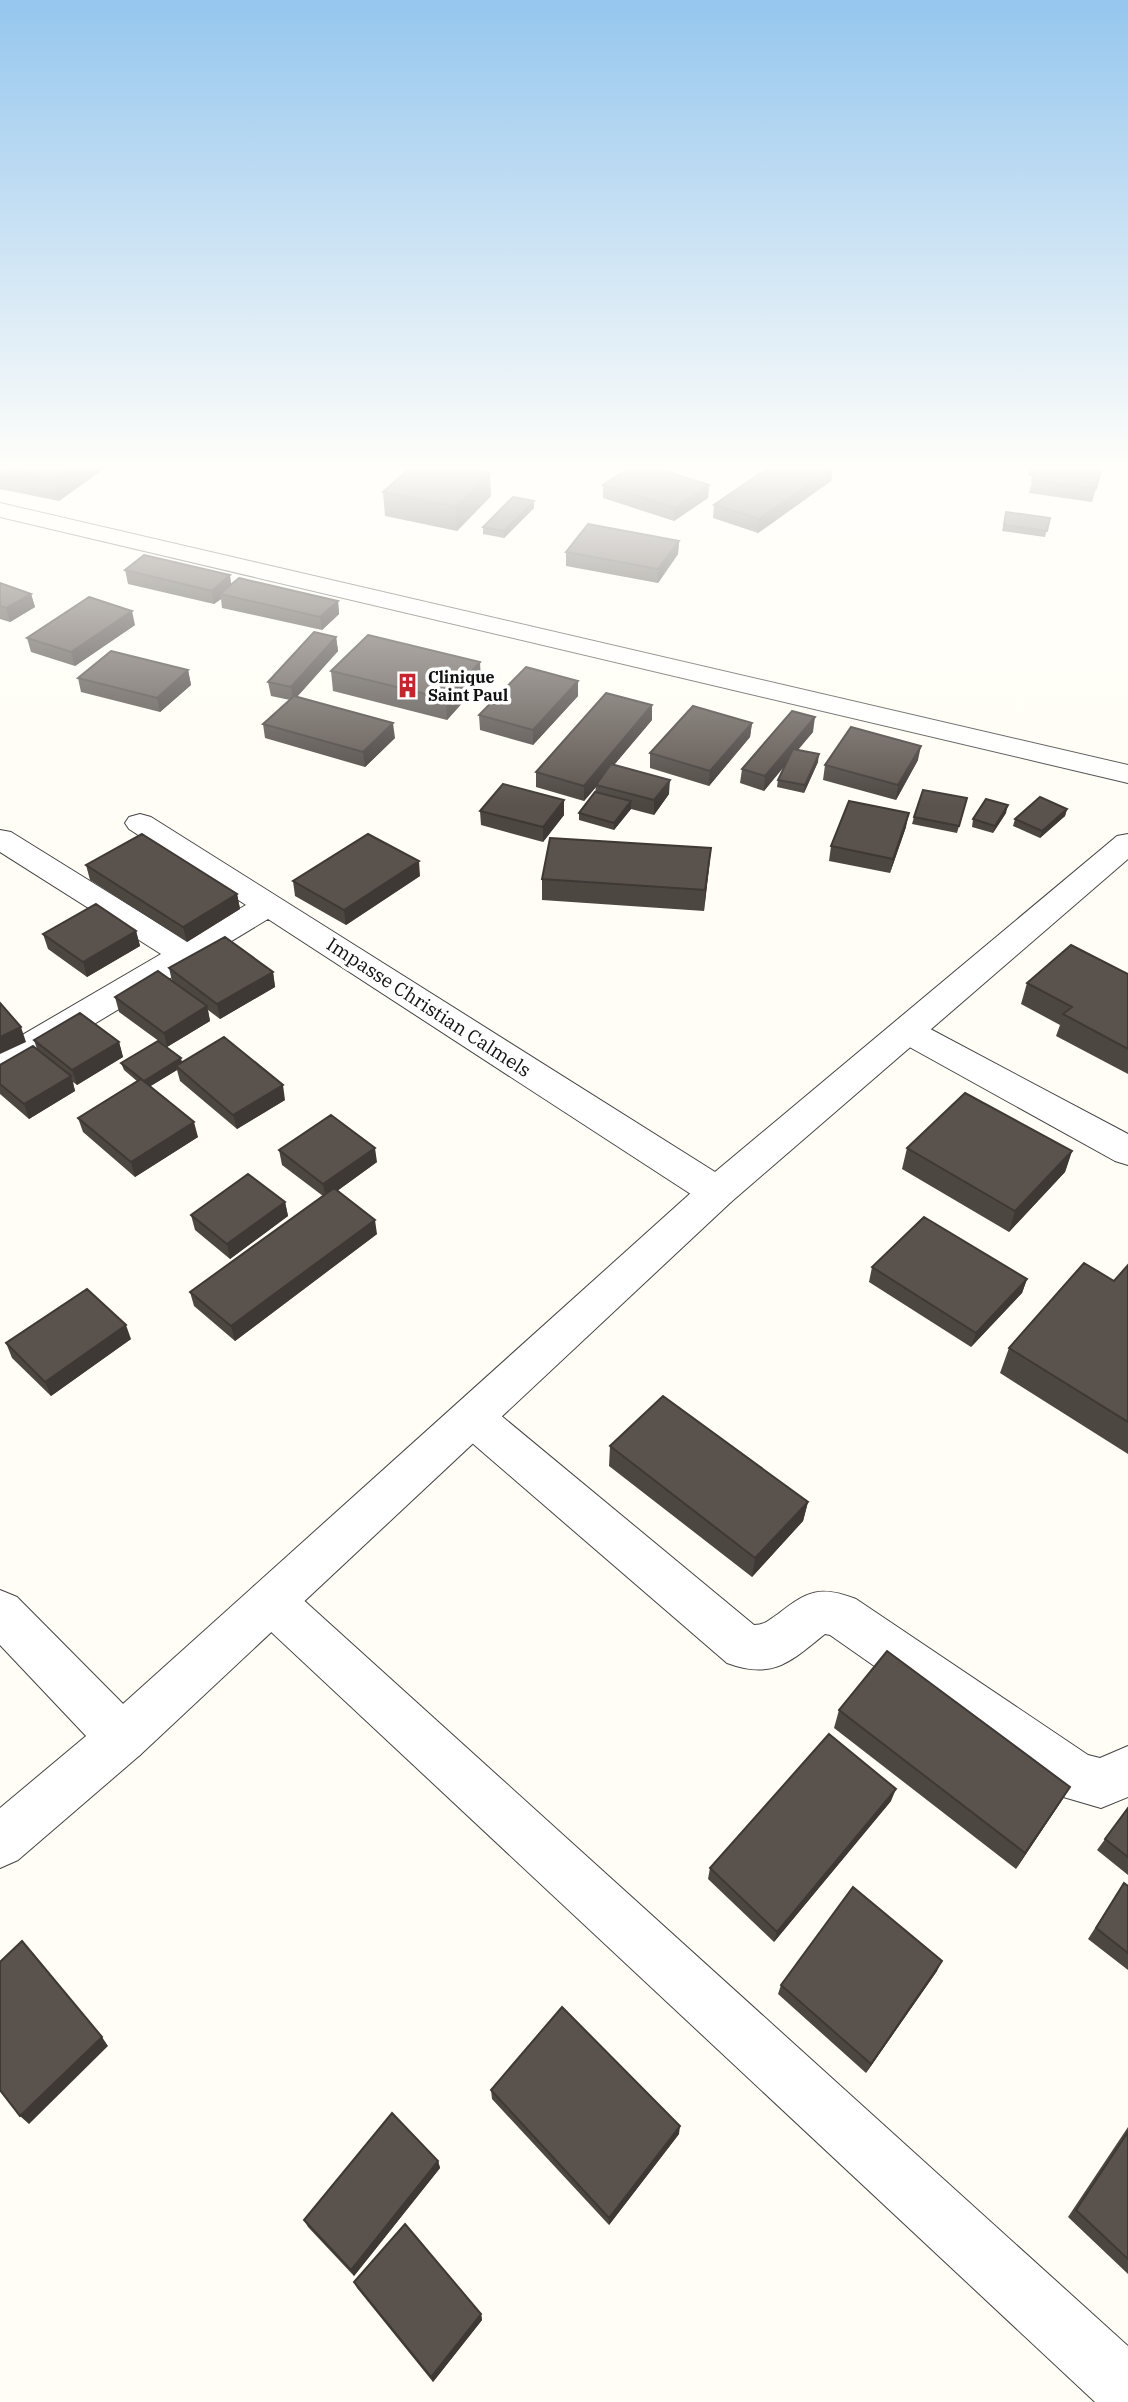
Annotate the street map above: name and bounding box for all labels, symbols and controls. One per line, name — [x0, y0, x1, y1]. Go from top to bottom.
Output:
place label: Clinique Saint Paul — [428, 667, 508, 705]
building icon: Clinique Saint Paul — [394, 672, 422, 700]
street label: Impasse Christian Calmels — [322, 932, 536, 1082]

